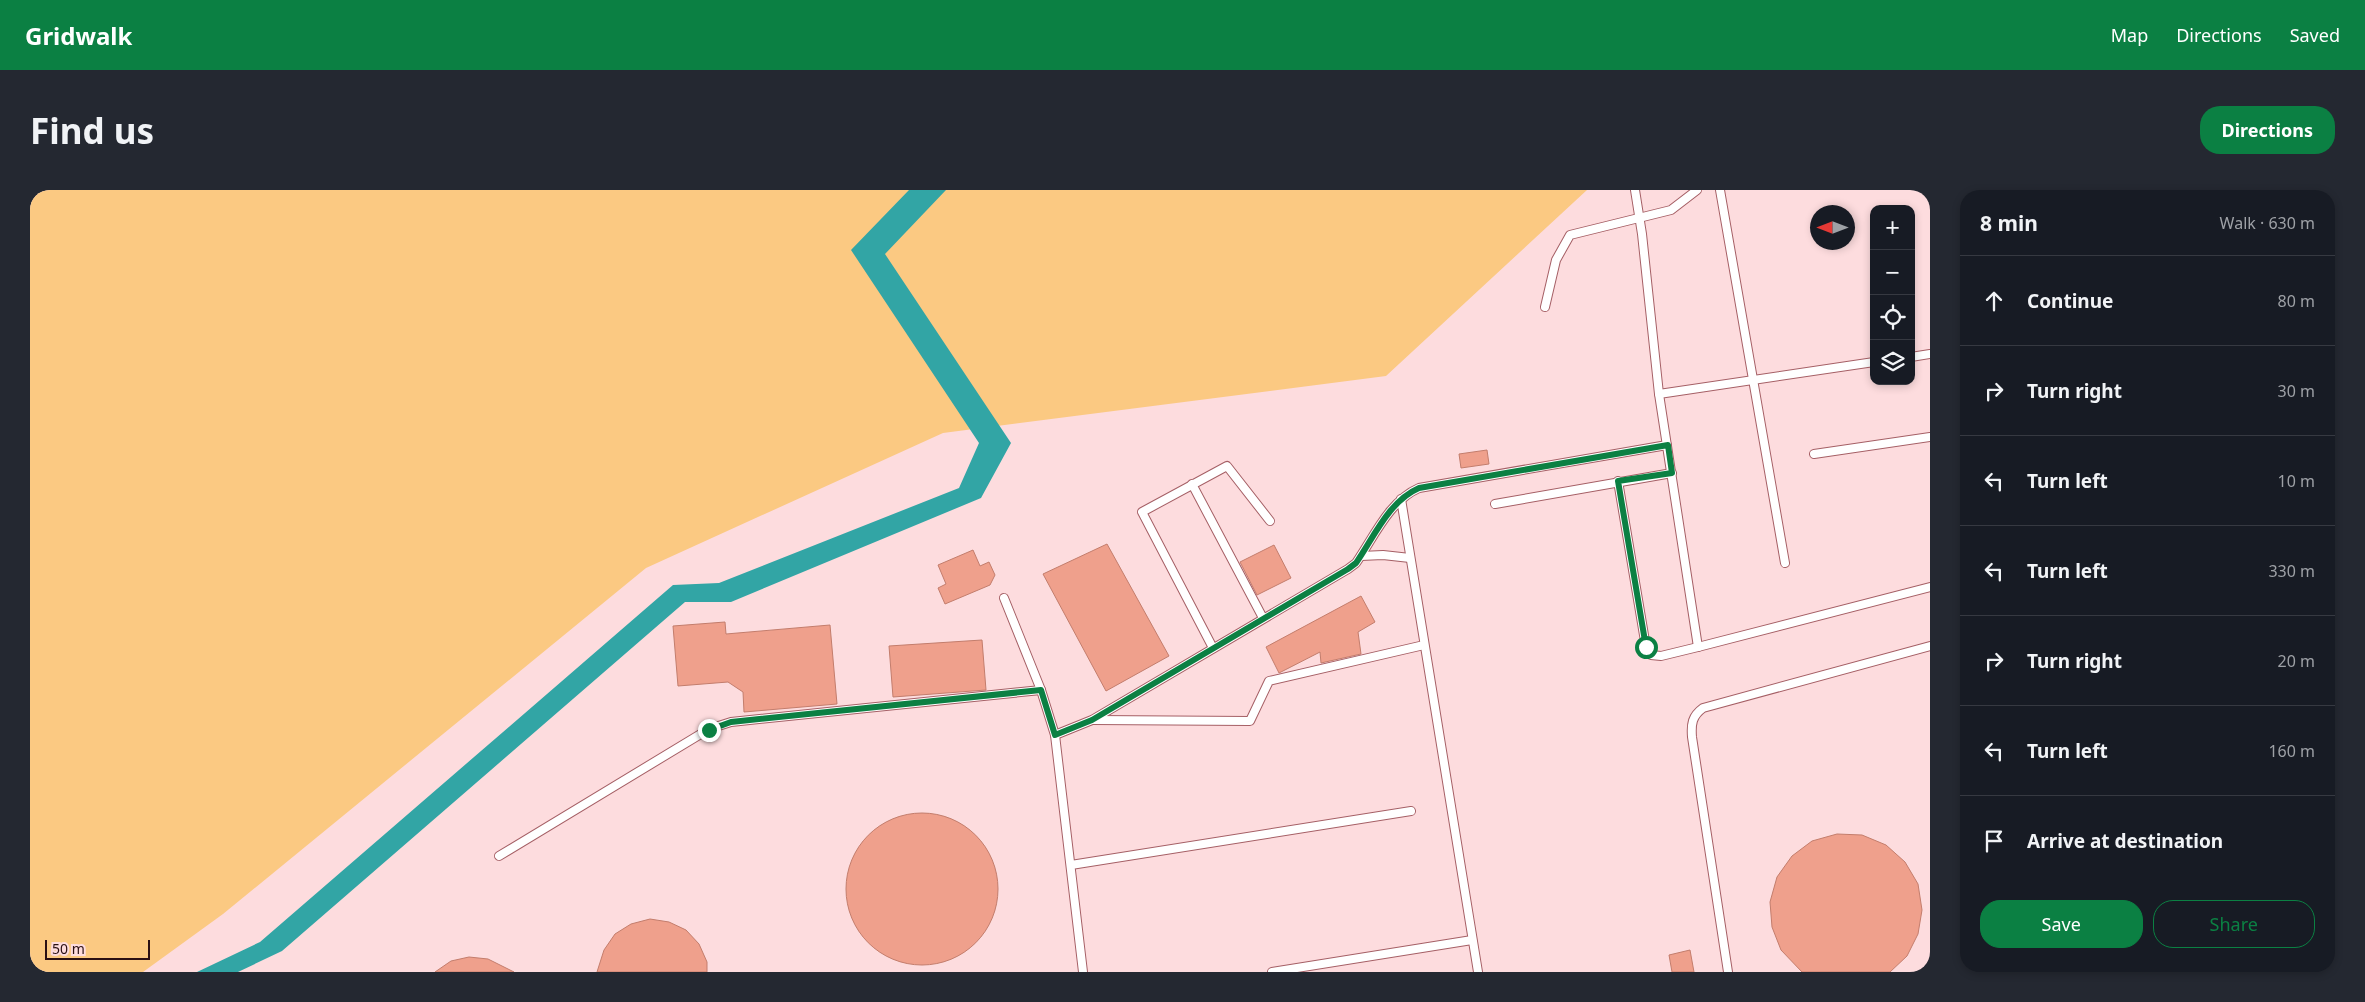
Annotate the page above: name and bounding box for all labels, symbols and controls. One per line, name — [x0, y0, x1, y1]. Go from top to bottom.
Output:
text: Gridwalk — [25, 19, 132, 52]
text: Map — [2111, 23, 2148, 47]
text: Directions — [2176, 23, 2262, 47]
text: Saved — [2290, 23, 2340, 47]
button: Directions — [2200, 106, 2335, 154]
text: Find us — [30, 107, 154, 154]
north arrow — [1810, 205, 1855, 250]
map controls — [1870, 205, 1915, 385]
button: + — [1870, 205, 1915, 250]
text: 8 min — [1980, 209, 2038, 237]
text: Walk · 630 m — [2220, 212, 2315, 234]
button: − — [1870, 250, 1915, 295]
icon: ahead — [1980, 287, 2008, 315]
text: Continue — [2027, 288, 2113, 314]
text: 80 m — [2278, 290, 2315, 312]
button: locate — [1870, 295, 1915, 340]
button: layers — [1870, 340, 1915, 385]
icon: right — [1980, 377, 2008, 405]
text: Turn right — [2027, 378, 2122, 404]
text: 30 m — [2278, 380, 2315, 402]
icon: left — [1980, 467, 2008, 495]
text: Turn left — [2027, 468, 2108, 494]
text: 10 m — [2278, 470, 2315, 492]
icon: left — [1980, 557, 2008, 585]
text: Turn left — [2027, 558, 2108, 584]
text: 330 m — [2268, 560, 2315, 582]
route start — [1635, 636, 1658, 659]
icon: right — [1980, 647, 2008, 675]
text: Turn right — [2027, 648, 2122, 674]
text: 20 m — [2278, 650, 2315, 672]
route end — [698, 719, 721, 742]
icon: left — [1980, 737, 2008, 765]
text: Turn left — [2027, 738, 2108, 764]
text: 160 m — [2268, 740, 2315, 762]
icon: arrive — [1980, 827, 2008, 855]
text: Arrive at destination — [2027, 828, 2223, 854]
button: Save — [1980, 900, 2143, 948]
button: Share — [2153, 900, 2315, 948]
scale bar — [45, 937, 150, 960]
text: 50 m — [52, 939, 85, 958]

